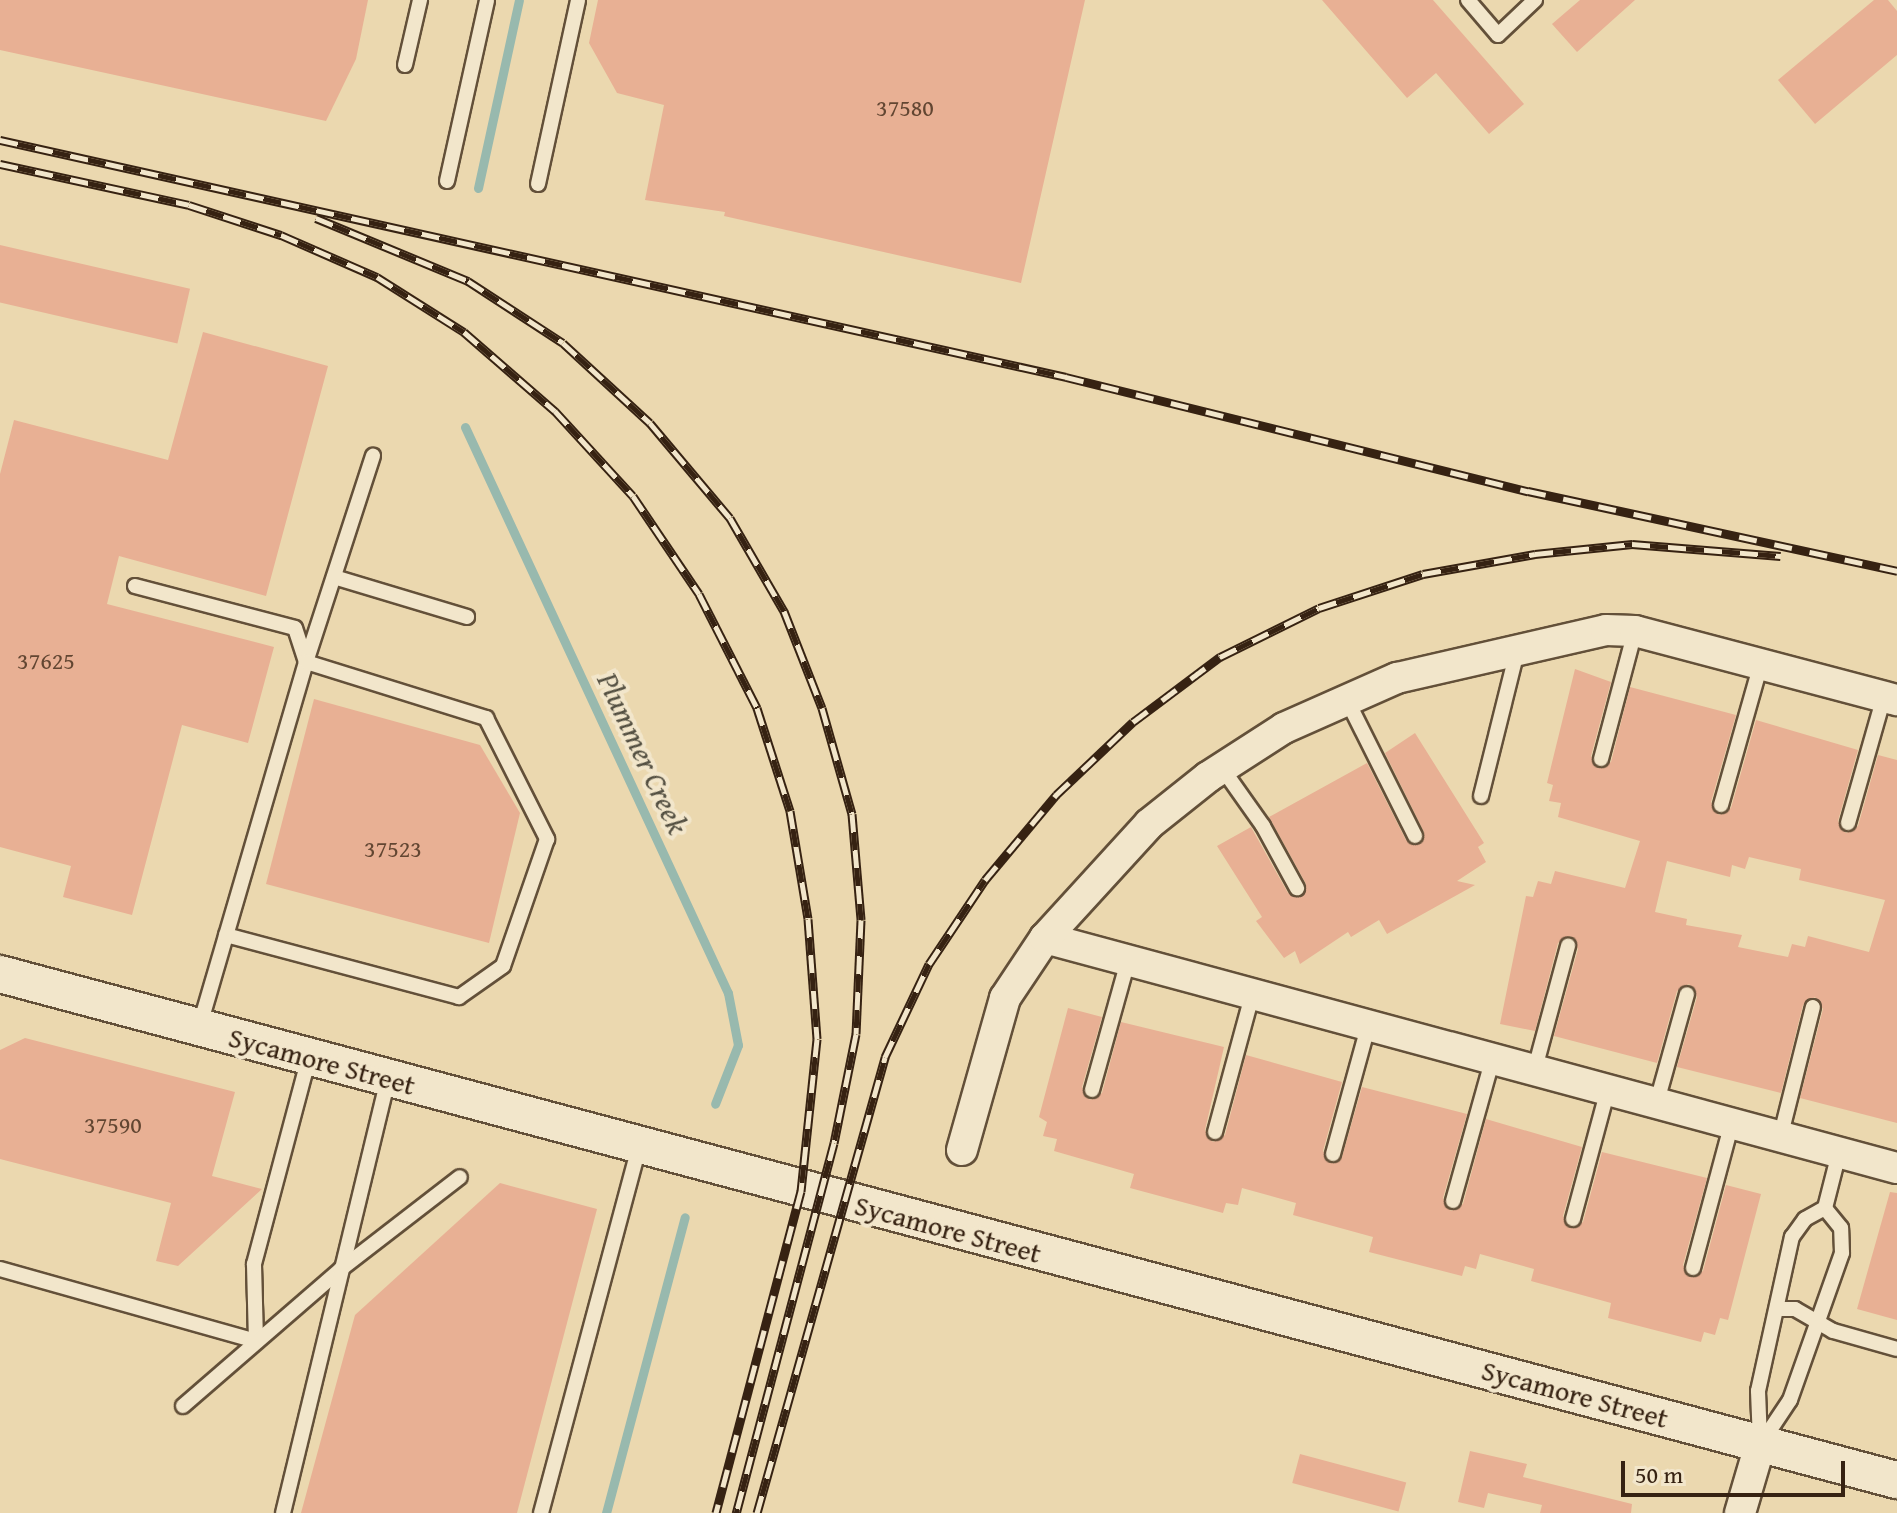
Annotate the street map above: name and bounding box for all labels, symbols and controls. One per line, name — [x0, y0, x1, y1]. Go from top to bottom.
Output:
house number: 37580 — [876, 94, 934, 122]
house number: 37625 — [17, 647, 75, 675]
water label: Plummer Creek — [590, 667, 696, 839]
house number: 37523 — [364, 835, 422, 863]
street label: Sycamore Street — [225, 1020, 419, 1102]
house number: 37590 — [84, 1111, 142, 1139]
street label: Sycamore Street — [851, 1188, 1045, 1270]
street label: Sycamore Street — [1478, 1353, 1672, 1435]
scale bar — [1625, 1445, 1849, 1495]
text: 50 m — [1635, 1457, 1683, 1492]

